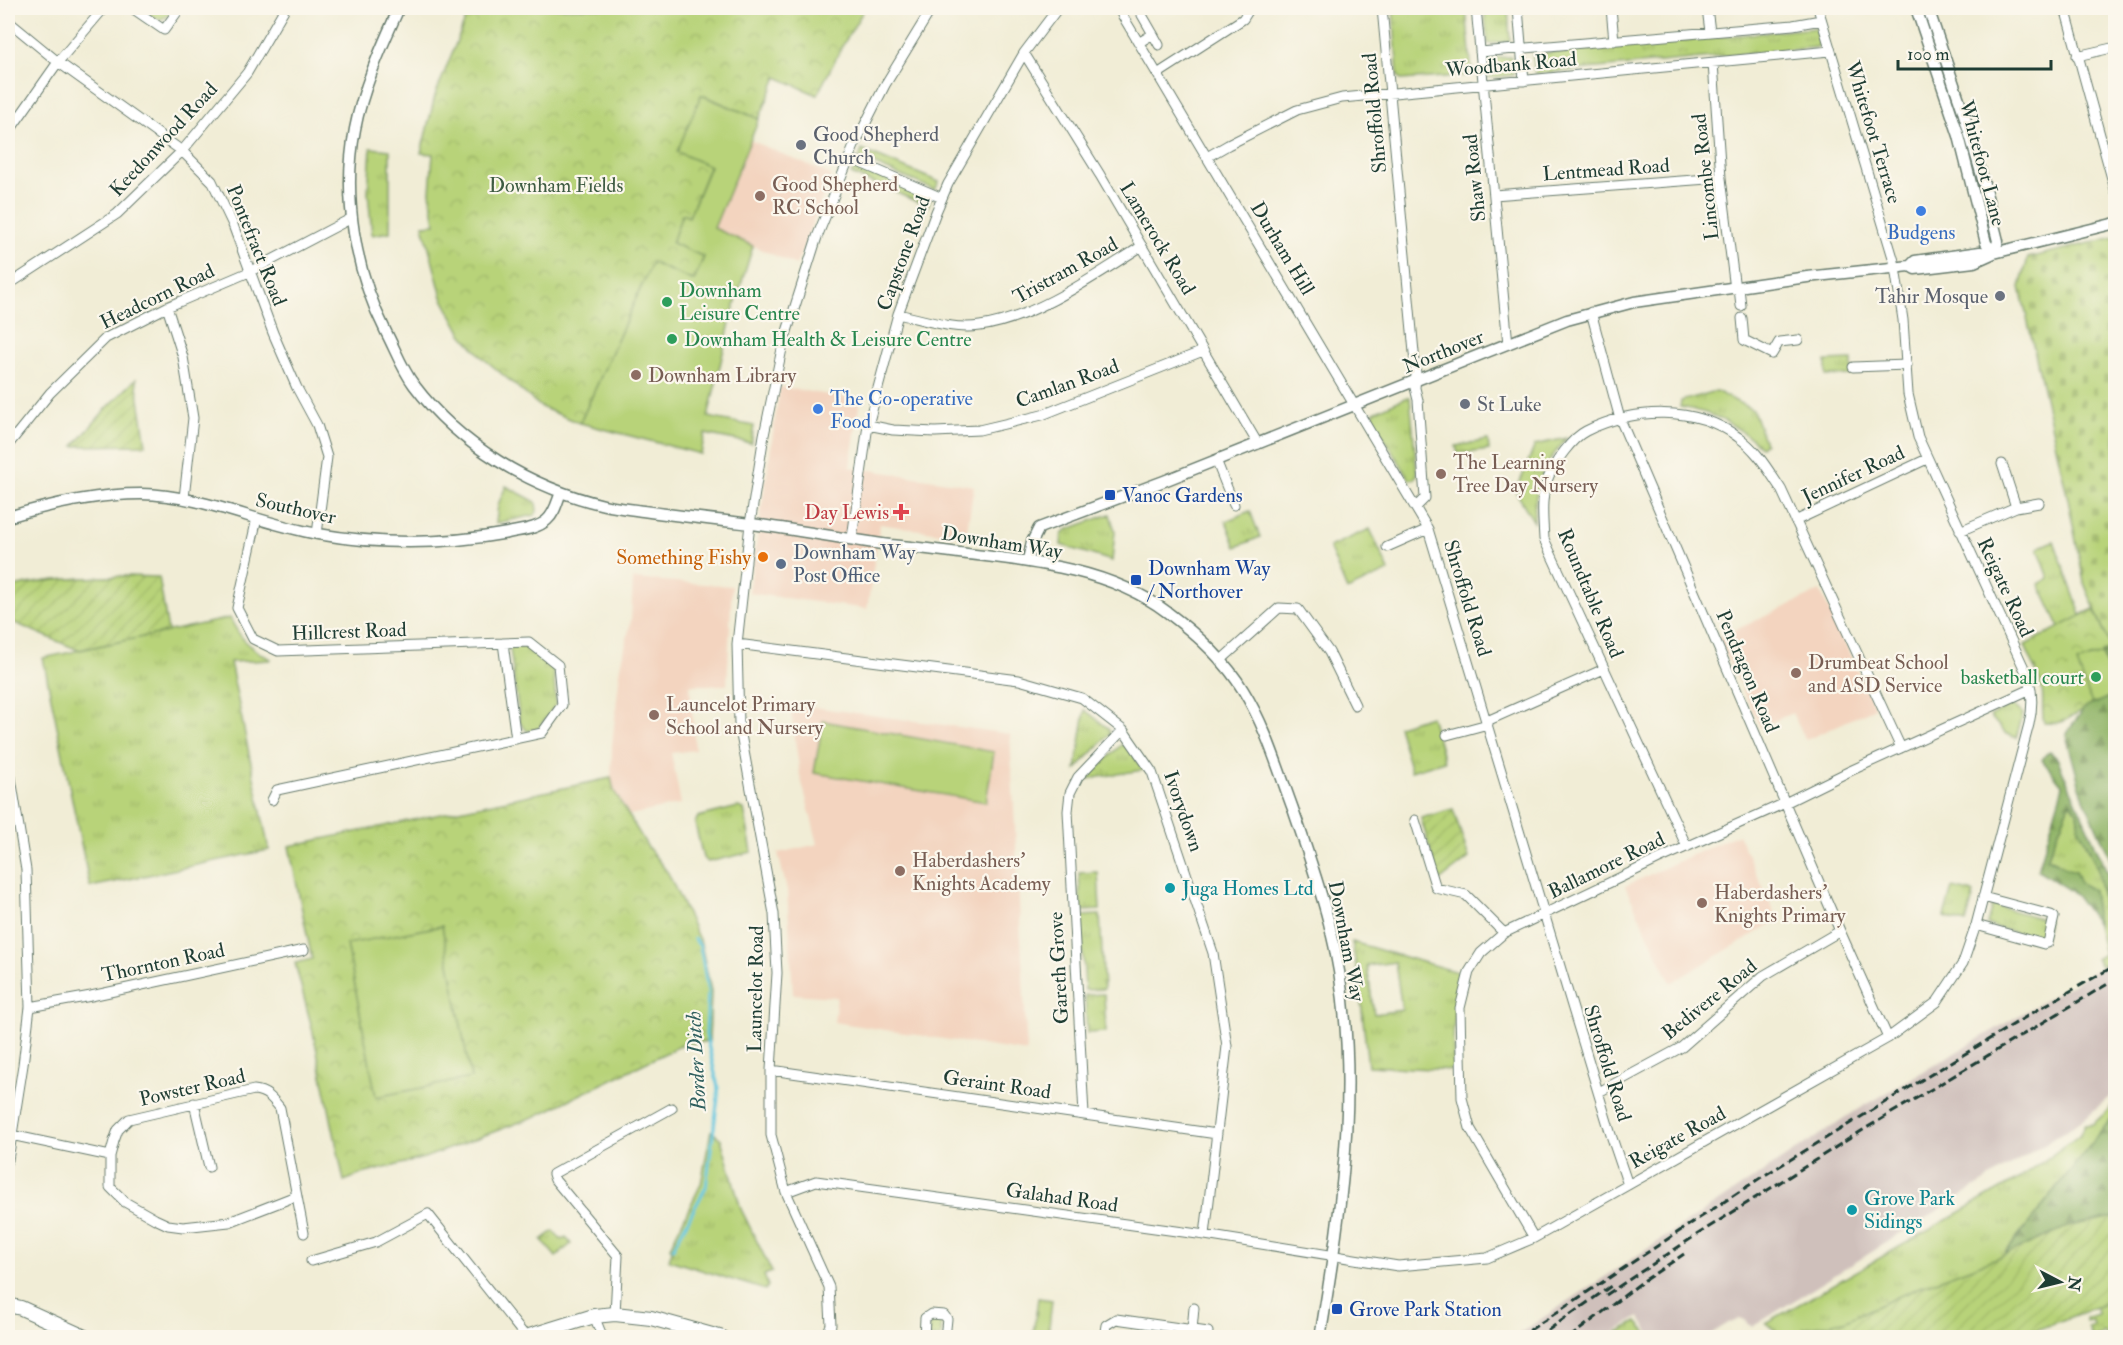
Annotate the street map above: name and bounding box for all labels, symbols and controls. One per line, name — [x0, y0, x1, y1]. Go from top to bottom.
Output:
scale bar — [1898, 33, 2051, 71]
text: 100 m — [1907, 43, 1950, 66]
street label: Woodbank Road — [1443, 46, 1578, 83]
street label: Shroffold Road — [1357, 52, 1392, 174]
street label: Whitefoot Terrace — [1840, 57, 1907, 206]
street label: Keedonwood Road — [104, 77, 223, 202]
street label: Whitefoot Lane — [1954, 97, 2011, 229]
street label: Lincombe Road — [1686, 112, 1725, 242]
place label: Good Shepherd Church — [813, 122, 939, 170]
street label: Shaw Road — [1457, 133, 1492, 223]
marker: Good Shepherd Church — [794, 138, 808, 152]
street label: Lentmead Road — [1542, 153, 1671, 186]
place label: Good Shepherd RC School — [772, 172, 898, 220]
park label: Downham Fields — [489, 173, 623, 198]
street label: Lamerock Road — [1114, 177, 1201, 299]
street label: Pontefract Road — [221, 181, 292, 310]
marker: Good Shepherd RC School — [753, 189, 767, 203]
street label: Capstone Road — [871, 192, 937, 314]
street label: Durham Hill — [1245, 197, 1320, 299]
marker: Budgens — [1914, 204, 1928, 218]
place label: Budgens — [1887, 220, 1955, 245]
street label: Tristram Road — [1008, 231, 1122, 309]
street label: Headcorn Road — [96, 258, 219, 335]
place label: Downham Leisure Centre — [679, 278, 800, 326]
place label: Tahir Mosque — [1875, 284, 1988, 309]
marker: Tahir Mosque — [1993, 289, 2007, 303]
marker: Downham Leisure Centre — [660, 295, 674, 309]
street label: Northover — [1399, 324, 1488, 379]
place label: Downham Health & Leisure Centre — [684, 327, 972, 352]
marker: Downham Health & Leisure Centre — [665, 332, 679, 346]
street label: Camlan Road — [1012, 353, 1122, 414]
place label: Downham Library — [648, 363, 797, 388]
marker: Downham Library — [629, 368, 643, 382]
place label: The Co-operative Food — [830, 386, 973, 434]
place label: St Luke — [1477, 392, 1541, 417]
marker: St Luke — [1458, 397, 1472, 411]
marker: The Co-operative Food — [811, 402, 825, 416]
street label: Jennifer Road — [1797, 440, 1909, 510]
place label: The Learning Tree Day Nursery — [1453, 450, 1599, 498]
marker: The Learning Tree Day Nursery — [1434, 467, 1448, 481]
place label: Vanoc Gardens — [1122, 483, 1243, 508]
street label: Southover — [253, 487, 339, 530]
marker: Vanoc Gardens — [1103, 488, 1117, 502]
place label: Day Lewis — [804, 500, 889, 525]
marker: Day Lewis — [894, 505, 908, 519]
street label: Downham Way — [940, 521, 1065, 565]
street label: Roundtable Road — [1552, 525, 1629, 662]
street label: Reigate Road — [1972, 534, 2040, 641]
street label: Shroffold Road — [1438, 537, 1497, 660]
place label: Downham Way Post Office — [793, 540, 917, 588]
place label: Something Fishy — [616, 545, 752, 570]
marker: Something Fishy — [756, 550, 770, 564]
place label: Downham Way / Northover — [1146, 556, 1272, 604]
marker: Downham Way Post Office — [774, 557, 788, 571]
marker: Downham Way / Northover — [1129, 573, 1143, 587]
street label: Pendragon Road — [1710, 606, 1785, 737]
street label: Hillcrest Road — [291, 617, 407, 646]
place label: Drumbeat School and ASD Service — [1808, 650, 1949, 698]
place label: basketball court — [1961, 665, 2085, 690]
marker: Drumbeat School and ASD Service — [1789, 666, 1803, 680]
marker: basketball court — [2089, 670, 2103, 684]
place label: Launcelot Primary School and Nursery — [666, 692, 825, 740]
marker: Launcelot Primary School and Nursery — [647, 708, 661, 722]
street label: Ivorydown — [1158, 767, 1209, 855]
street label: Ballamore Road — [1544, 826, 1669, 904]
place label: Haberdashers' Knights Academy — [912, 848, 1052, 896]
marker: Haberdashers' Knights Academy — [893, 864, 907, 878]
place label: Juga Homes Ltd — [1181, 876, 1314, 901]
street label: Downham Way — [1323, 879, 1371, 1005]
place label: Haberdashers' Knights Primary — [1714, 880, 1847, 928]
marker: Juga Homes Ltd — [1163, 881, 1177, 895]
marker: Haberdashers' Knights Primary — [1695, 896, 1709, 910]
street label: Gareth Grove — [1043, 911, 1074, 1025]
street label: Launcelot Road — [742, 925, 769, 1053]
street label: Thornton Road — [99, 937, 227, 988]
street label: Bedivere Road — [1657, 953, 1762, 1045]
street label: Shroffold Road — [1578, 1002, 1637, 1125]
water label: Border Ditch — [680, 1010, 713, 1113]
street label: Powster Road — [137, 1063, 248, 1112]
street label: Geraint Road — [941, 1065, 1053, 1104]
street label: Reigate Road — [1624, 1101, 1730, 1174]
street label: Galahad Road — [1004, 1177, 1120, 1218]
place label: Grove Park Sidings — [1864, 1186, 1955, 1234]
marker: Grove Park Sidings — [1845, 1203, 1859, 1217]
north arrow — [2030, 1252, 2090, 1312]
text: N — [2063, 1274, 2085, 1293]
place label: Grove Park Station — [1349, 1297, 1502, 1322]
marker: Grove Park Station — [1330, 1302, 1344, 1316]

